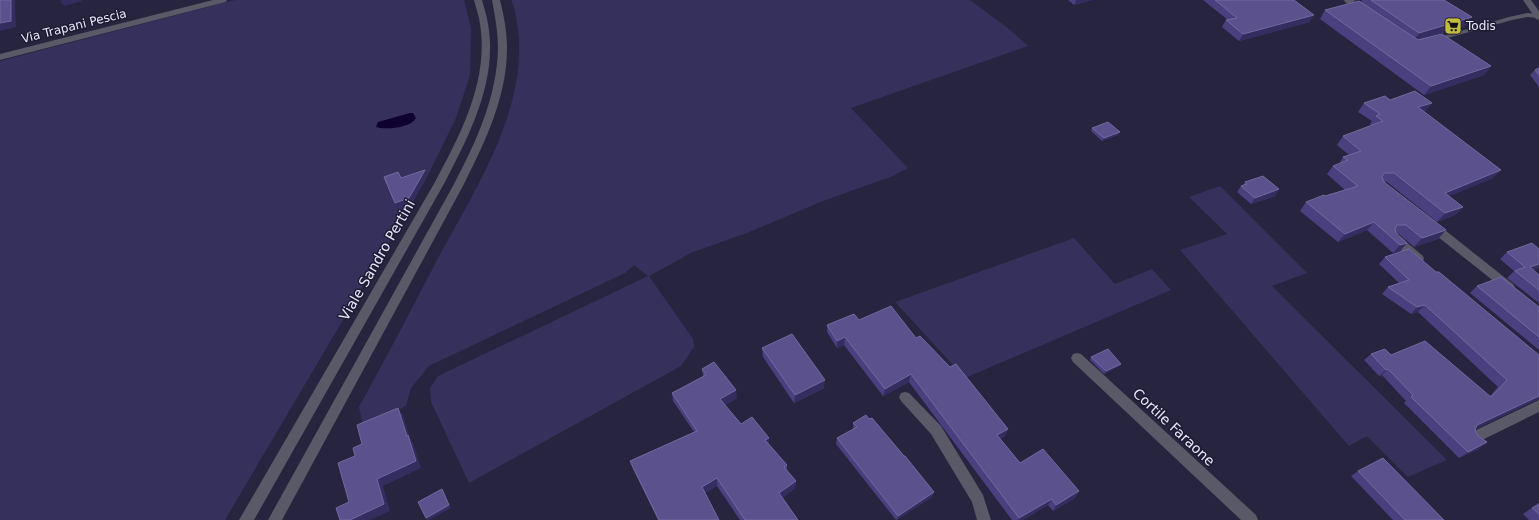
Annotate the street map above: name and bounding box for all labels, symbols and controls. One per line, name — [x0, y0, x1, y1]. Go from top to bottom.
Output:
street label: Via Trapani Pescia — [20, 6, 128, 46]
supermarket icon: Todis — [1443, 16, 1463, 36]
place label: Todis — [1465, 19, 1496, 33]
street label: Viale Sandro Pertini — [336, 197, 418, 323]
street label: Cortile Faraone — [1130, 385, 1218, 469]

